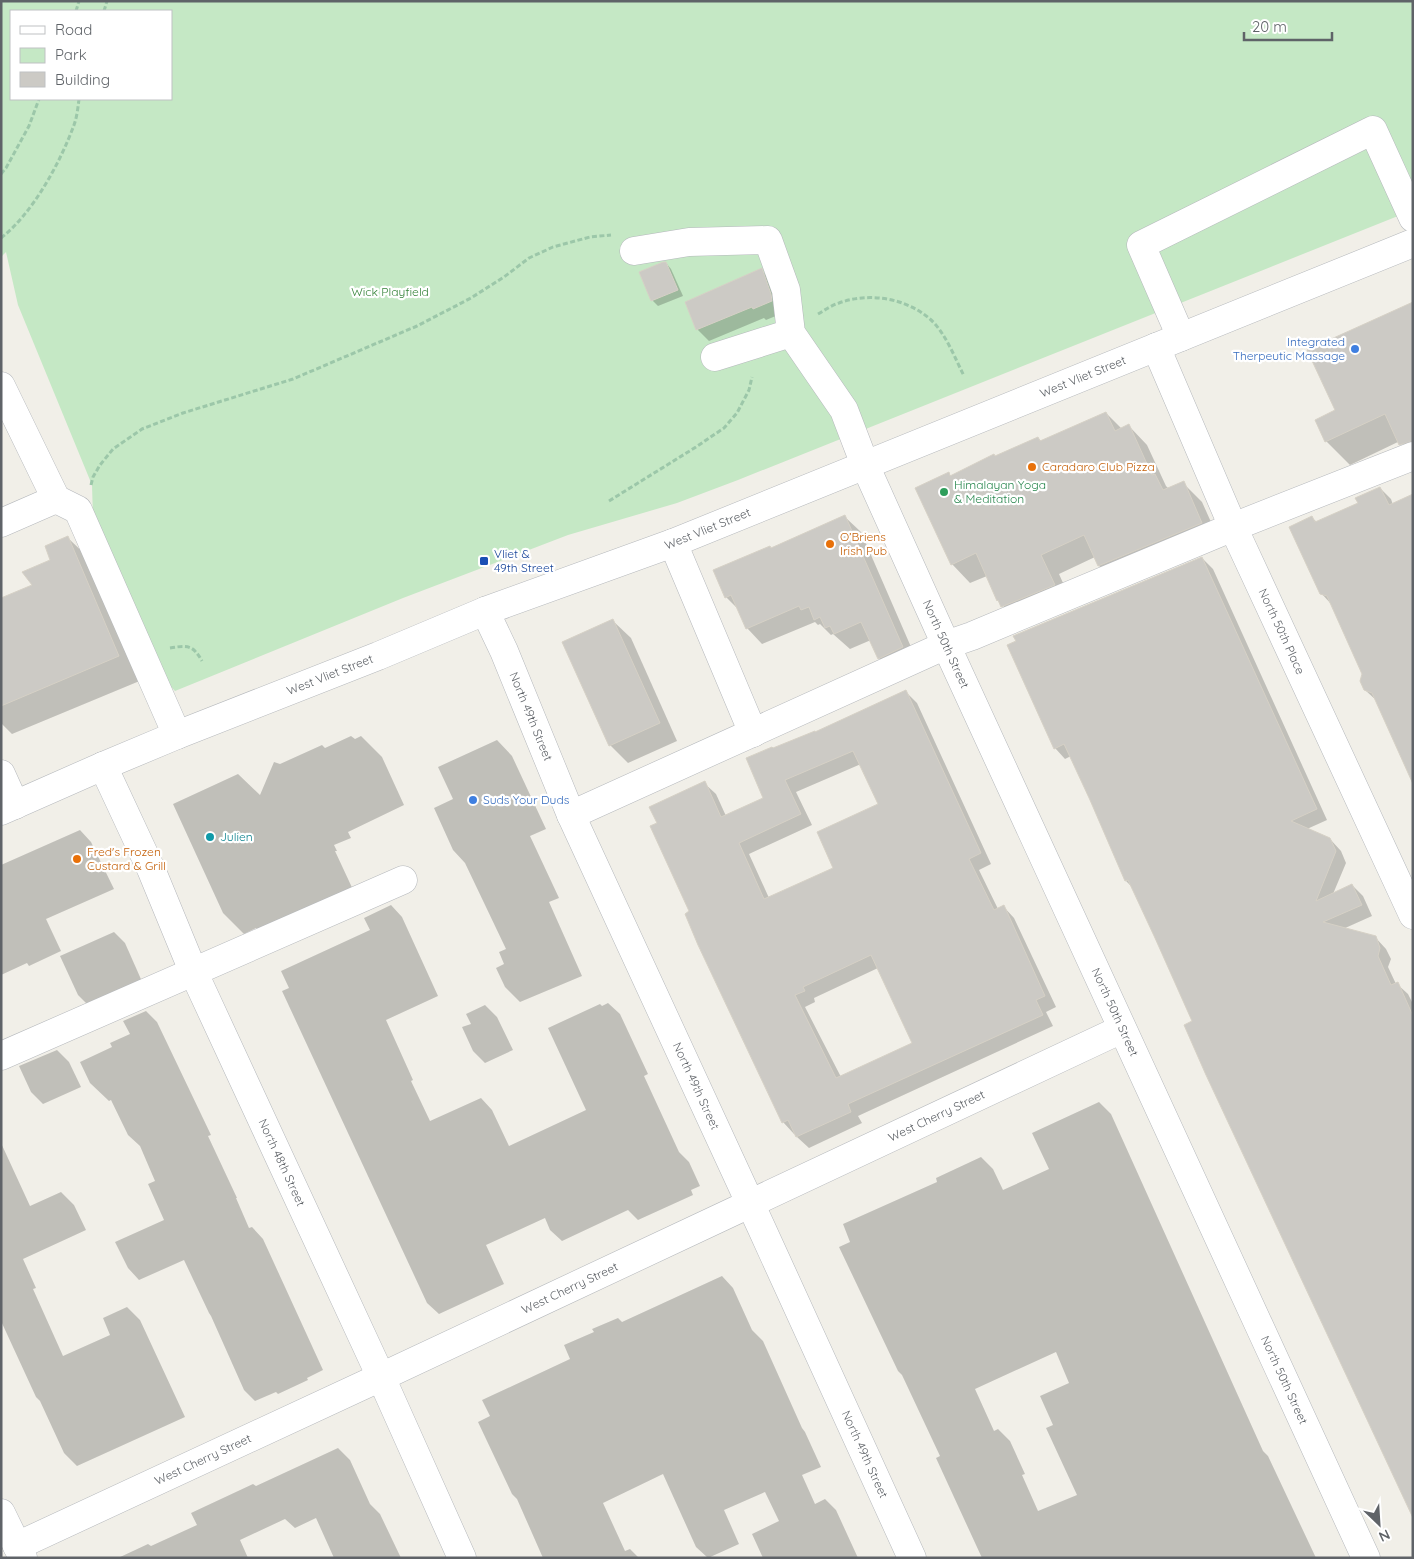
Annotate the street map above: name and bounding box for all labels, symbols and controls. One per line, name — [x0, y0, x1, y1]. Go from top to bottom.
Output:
legend — [10, 10, 172, 100]
scale bar — [1244, 10, 1332, 42]
text: 20 m — [1252, 17, 1287, 36]
text: Road — [55, 20, 92, 39]
text: Park — [55, 45, 87, 64]
text: Building — [55, 70, 110, 89]
park label: Wick Playfield — [351, 284, 429, 299]
place label: Integrated Therpeutic Massage — [1233, 334, 1345, 363]
marker: Integrated Therpeutic Massage — [1349, 343, 1361, 355]
street label: West Vliet Street — [1038, 352, 1128, 400]
place label: Caradaro Club Pizza — [1042, 459, 1155, 474]
marker: Caradaro Club Pizza — [1026, 461, 1038, 473]
place label: Himalayan Yoga & Meditation — [954, 477, 1046, 506]
marker: Himalayan Yoga & Meditation — [938, 486, 950, 498]
street label: West Vliet Street — [662, 504, 753, 552]
place label: O’Briens Irish Pub — [840, 529, 887, 558]
marker: O’Briens Irish Pub — [824, 538, 836, 550]
place label: Vliet & 49th Street — [494, 546, 554, 575]
marker: Vliet & 49th Street — [478, 555, 490, 567]
street label: North 50th Place — [1256, 586, 1308, 677]
street label: North 50th Street — [920, 597, 973, 690]
street label: West Vliet Street — [284, 651, 375, 698]
street label: North 49th Street — [506, 670, 556, 763]
place label: Suds Your Duds — [483, 792, 570, 807]
marker: Suds Your Duds — [467, 794, 479, 806]
place label: Julien — [220, 829, 253, 844]
marker: Julien — [204, 831, 216, 843]
place label: Fred's Frozen Custard & Grill — [87, 844, 166, 873]
marker: Fred's Frozen Custard & Grill — [71, 853, 83, 865]
street label: North 50th Street — [1089, 965, 1142, 1058]
street label: North 49th Street — [670, 1040, 723, 1132]
street label: West Cherry Street — [886, 1087, 987, 1145]
street label: North 48th Street — [255, 1116, 309, 1208]
street label: West Cherry Street — [519, 1259, 620, 1317]
street label: North 50th Street — [1258, 1333, 1311, 1426]
street label: North 49th Street — [839, 1408, 892, 1500]
street label: West Cherry Street — [152, 1430, 253, 1488]
north arrow — [1354, 1499, 1404, 1549]
text: N — [1376, 1525, 1393, 1546]

